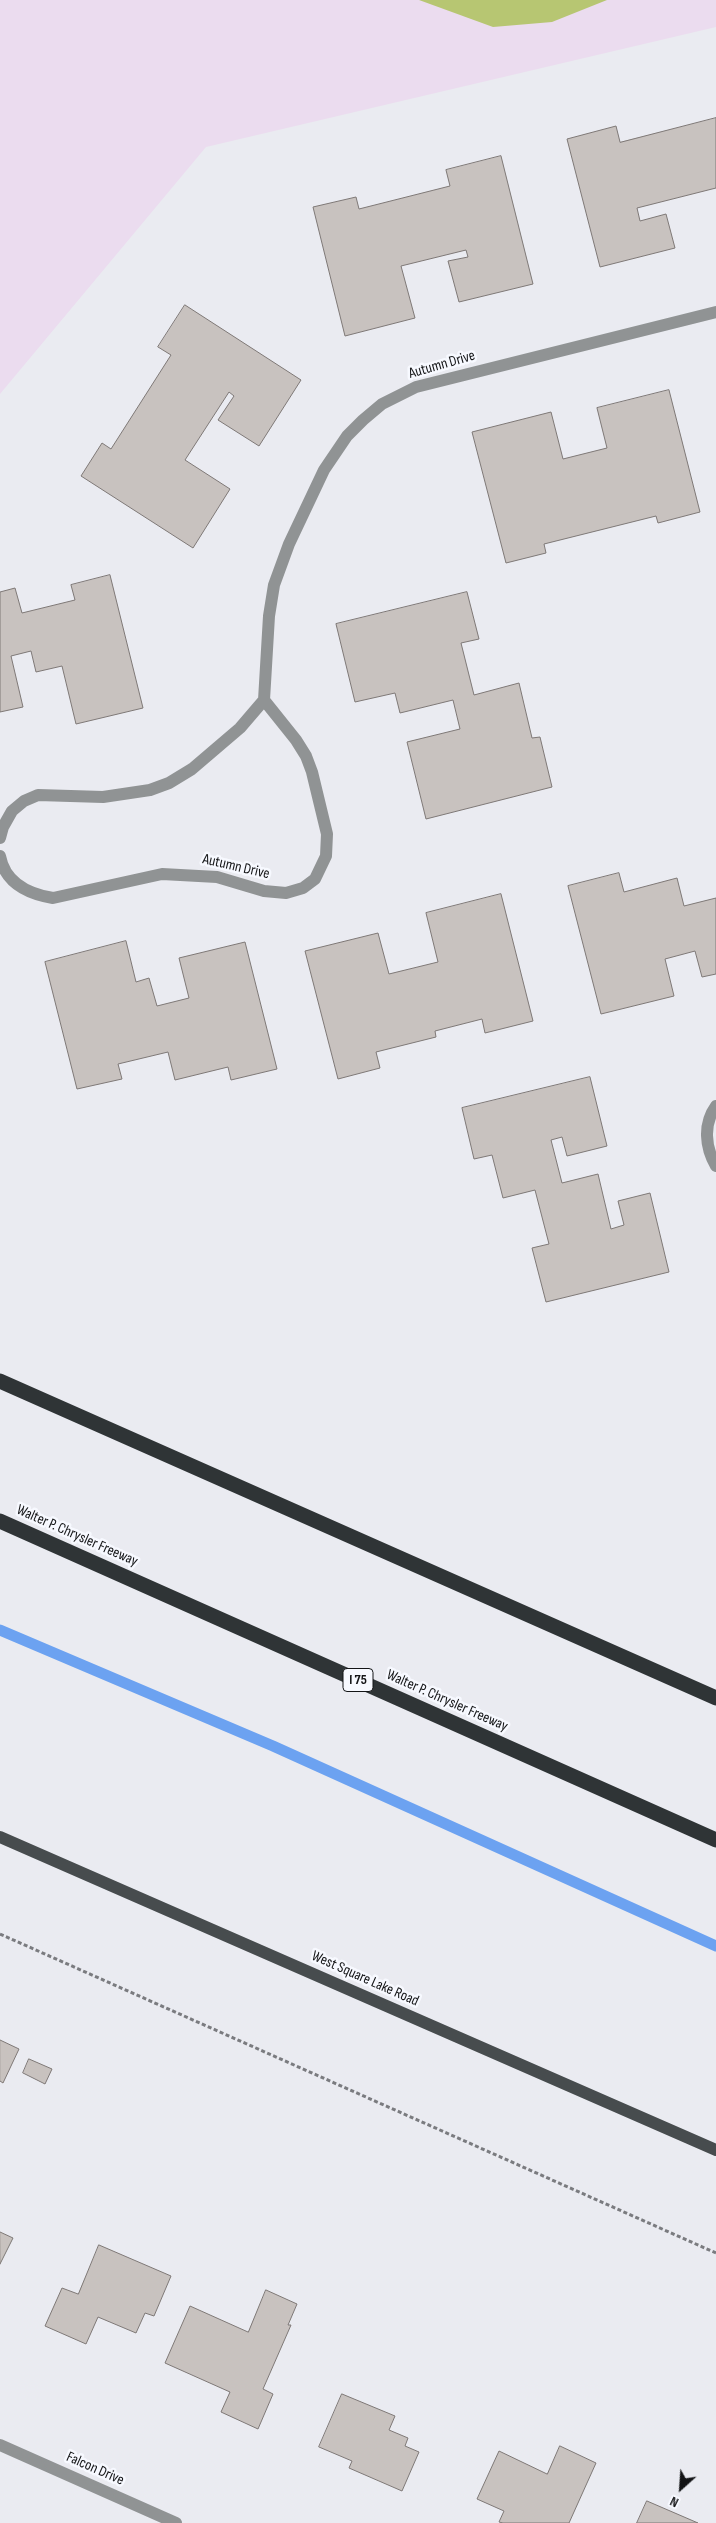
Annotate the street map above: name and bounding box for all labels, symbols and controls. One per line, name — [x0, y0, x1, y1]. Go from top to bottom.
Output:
street label: Autumn Drive — [407, 347, 477, 383]
street label: Autumn Drive — [201, 851, 271, 883]
street label: Walter P. Chrysler Freeway — [14, 1501, 140, 1571]
street label: Walter P. Chrysler Freeway — [384, 1666, 510, 1736]
road number: I 75 — [343, 1668, 373, 1692]
street label: West Square Lake Road — [309, 1947, 421, 2011]
street label: Falcon Drive — [63, 2448, 127, 2490]
north arrow — [656, 2463, 706, 2513]
text: N — [667, 2493, 681, 2511]

